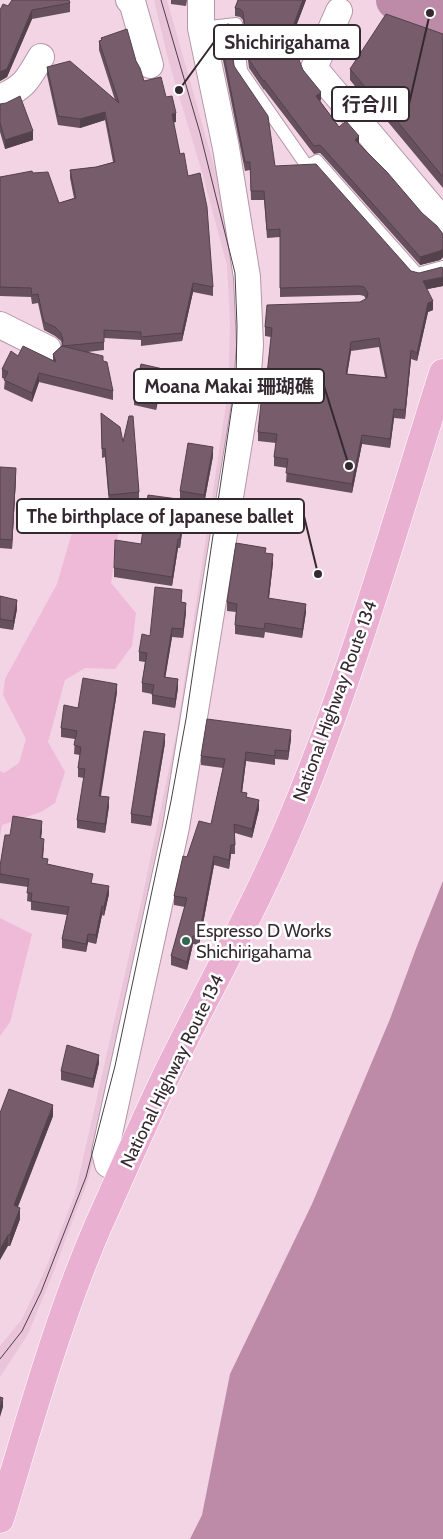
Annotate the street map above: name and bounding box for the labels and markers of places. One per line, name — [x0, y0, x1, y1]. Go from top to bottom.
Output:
callout: Shichirigahama — [214, 25, 360, 59]
callout: 行合川 — [332, 87, 409, 121]
callout: Moana Makai 珊瑚礁 — [134, 369, 324, 403]
callout: The birthplace of Japanese ballet — [17, 499, 304, 533]
place label: Espresso D Works Shichirigahama — [196, 920, 331, 963]
marker: Espresso D Works Shichirigahama — [180, 935, 192, 947]

